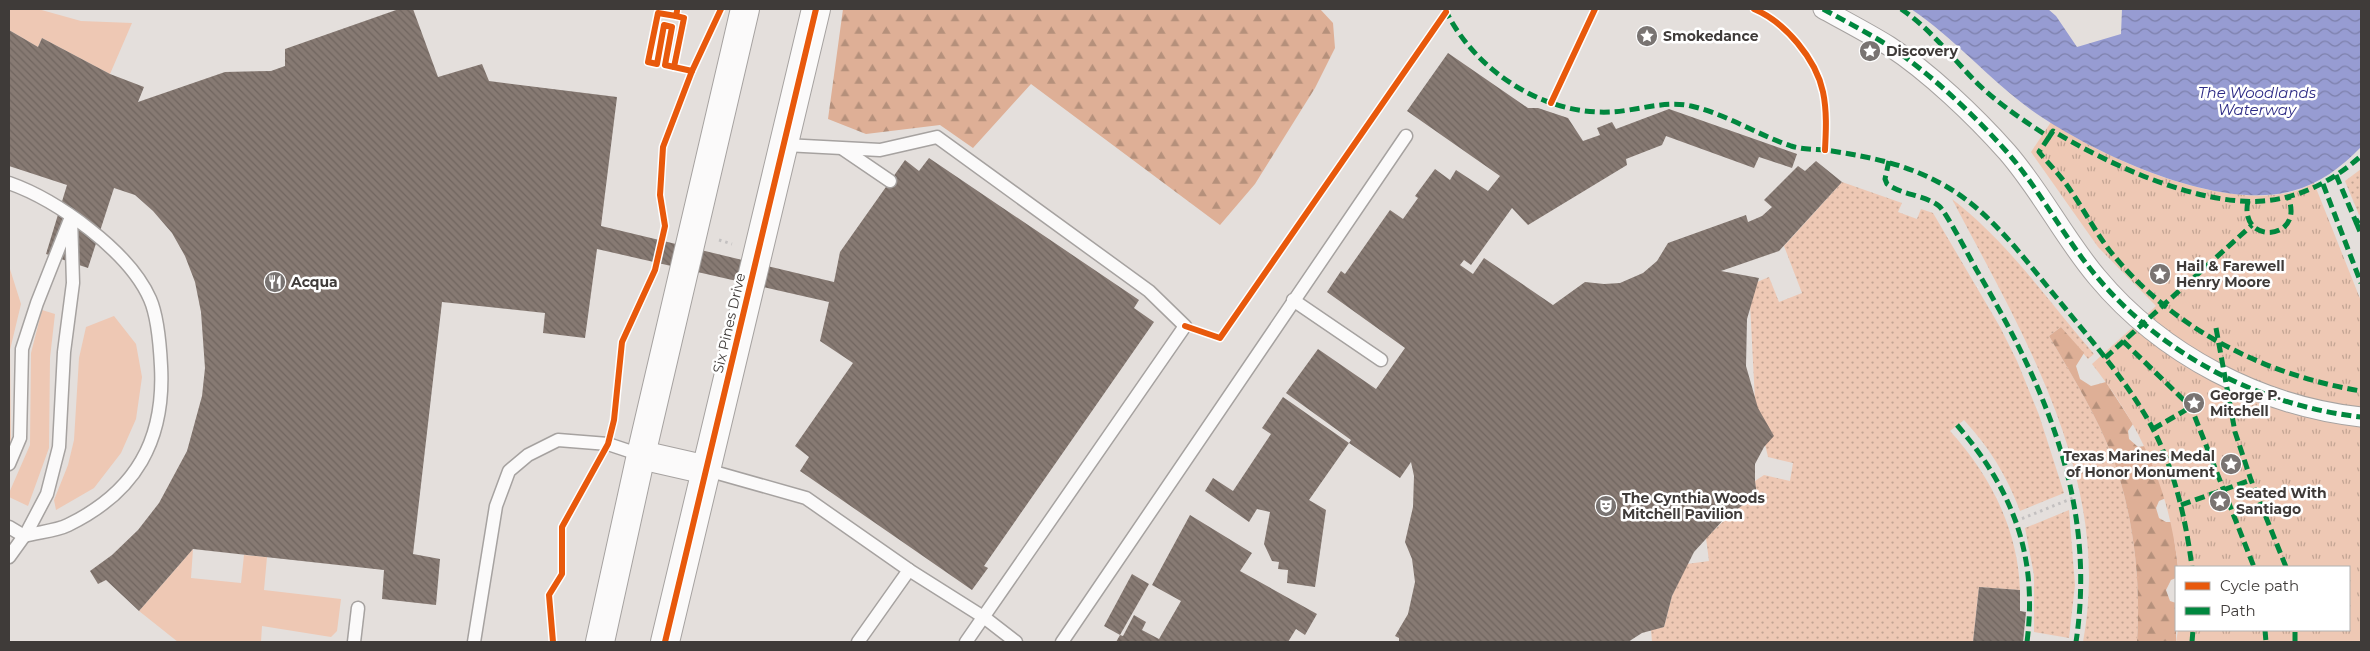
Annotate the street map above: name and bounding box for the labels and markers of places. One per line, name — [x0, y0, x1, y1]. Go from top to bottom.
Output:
place icon: Smokedance — [1635, 24, 1659, 48]
place label: Smokedance — [1663, 27, 1759, 45]
place icon: Discovery — [1858, 39, 1882, 63]
place label: Discovery — [1886, 42, 1958, 60]
place label: Hail & Farewell Henry Moore — [2176, 257, 2285, 291]
place icon: Hail & Farewell Henry Moore — [2148, 262, 2172, 286]
restaurant icon: Acqua — [263, 270, 287, 294]
place label: Acqua — [290, 273, 338, 291]
place label: George P. Mitchell — [2210, 386, 2281, 420]
place icon: George P. Mitchell — [2182, 391, 2206, 415]
place label: Texas Marines Medal of Honor Monument — [2063, 447, 2215, 481]
place icon: Texas Marines Medal of Honor Monument — [2219, 452, 2243, 476]
place label: Seated With Santiago — [2236, 484, 2327, 518]
place label: The Cynthia Woods Mitchell Pavilion — [1622, 489, 1765, 523]
place icon: Seated With Santiago — [2208, 489, 2232, 513]
theatre icon: The Cynthia Woods Mitchell Pavilion — [1594, 494, 1618, 518]

